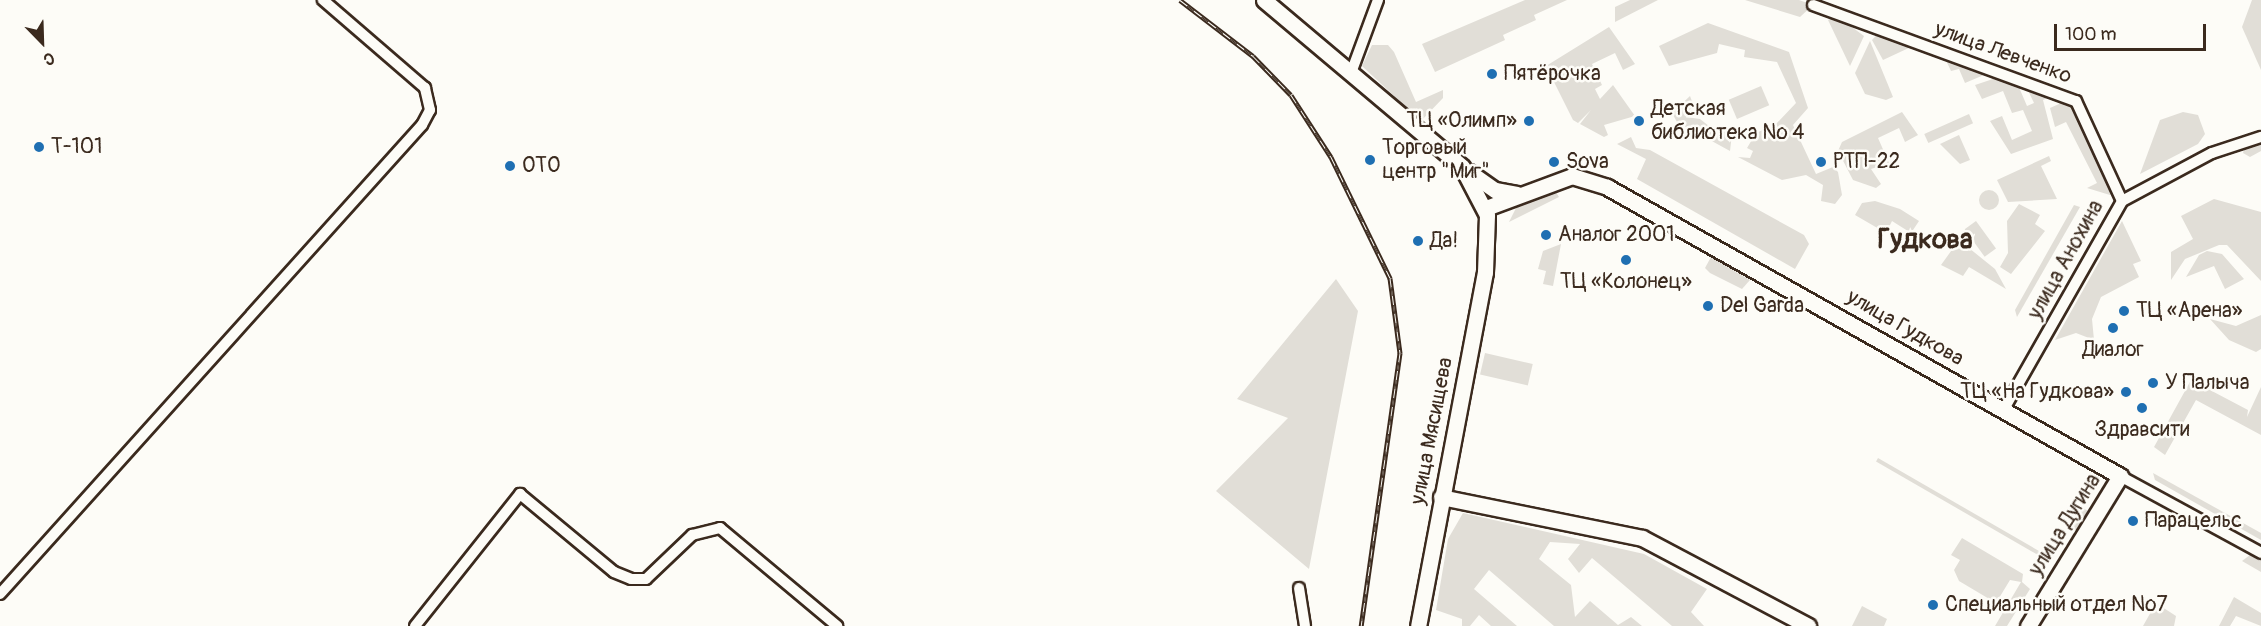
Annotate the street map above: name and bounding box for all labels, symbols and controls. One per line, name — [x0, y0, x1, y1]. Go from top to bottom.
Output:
north arrow — [12, 12, 72, 72]
scale bar — [2057, 12, 2208, 50]
street label: улица Левченко — [1931, 17, 2075, 89]
text: 100 m — [2065, 23, 2117, 46]
text: С — [41, 47, 57, 70]
place label: Пятёрочка — [1504, 61, 1601, 87]
marker: Пятёрочка — [1485, 67, 1499, 81]
place label: Детская библиотека № 4 — [1651, 96, 1804, 146]
place label: ТЦ «Олимп» — [1407, 108, 1517, 134]
marker: ТЦ «Олимп» — [1522, 114, 1536, 128]
marker: Детская библиотека № 4 — [1632, 114, 1646, 128]
place label: Т-101 — [51, 134, 102, 160]
place label: Торговый центр "Миг" — [1382, 135, 1490, 185]
marker: Т-101 — [32, 140, 46, 154]
place label: Sova — [1566, 149, 1609, 175]
place label: РТП-22 — [1833, 149, 1900, 175]
place label: ОТО — [522, 153, 560, 179]
marker: Торговый центр "Миг" — [1363, 153, 1377, 167]
marker: Sova — [1547, 155, 1561, 169]
marker: РТП-22 — [1814, 155, 1828, 169]
marker: ОТО — [503, 159, 517, 173]
street label: улица Анохина — [2023, 196, 2109, 324]
place label: Аналог 2001 — [1558, 222, 1675, 248]
district label: Гудкова — [1878, 224, 1972, 256]
place label: Да! — [1430, 228, 1458, 254]
marker: Аналог 2001 — [1539, 228, 1553, 242]
marker: Да! — [1411, 234, 1425, 248]
marker: ТЦ «Колонец» — [1619, 253, 1633, 267]
place label: ТЦ «Колонец» — [1560, 269, 1692, 295]
street label: улица Гудкова — [1842, 284, 1968, 372]
place label: Del Garda — [1720, 293, 1804, 319]
place label: ТЦ «Арена» — [2136, 298, 2242, 324]
marker: Del Garda — [1701, 299, 1715, 313]
marker: ТЦ «Арена» — [2117, 304, 2131, 318]
marker: Диалог — [2106, 321, 2120, 335]
place label: Диалог — [2082, 337, 2144, 363]
street label: улица Мясищева — [1405, 355, 1459, 507]
place label: У Палыча — [2165, 370, 2249, 396]
marker: У Палыча — [2146, 376, 2160, 390]
place label: ТЦ «На Гудкова» — [1960, 379, 2114, 405]
marker: ТЦ «На Гудкова» — [2119, 385, 2133, 399]
marker: Здравсити — [2135, 401, 2149, 415]
place label: Здравсити — [2094, 417, 2190, 443]
street label: улица Дугина — [2024, 469, 2106, 581]
place label: Парацельс — [2145, 508, 2242, 534]
marker: Парацельс — [2126, 514, 2140, 528]
place label: Специальный отдел №7 — [1945, 592, 2168, 618]
marker: Специальный отдел №7 — [1926, 598, 1940, 612]

